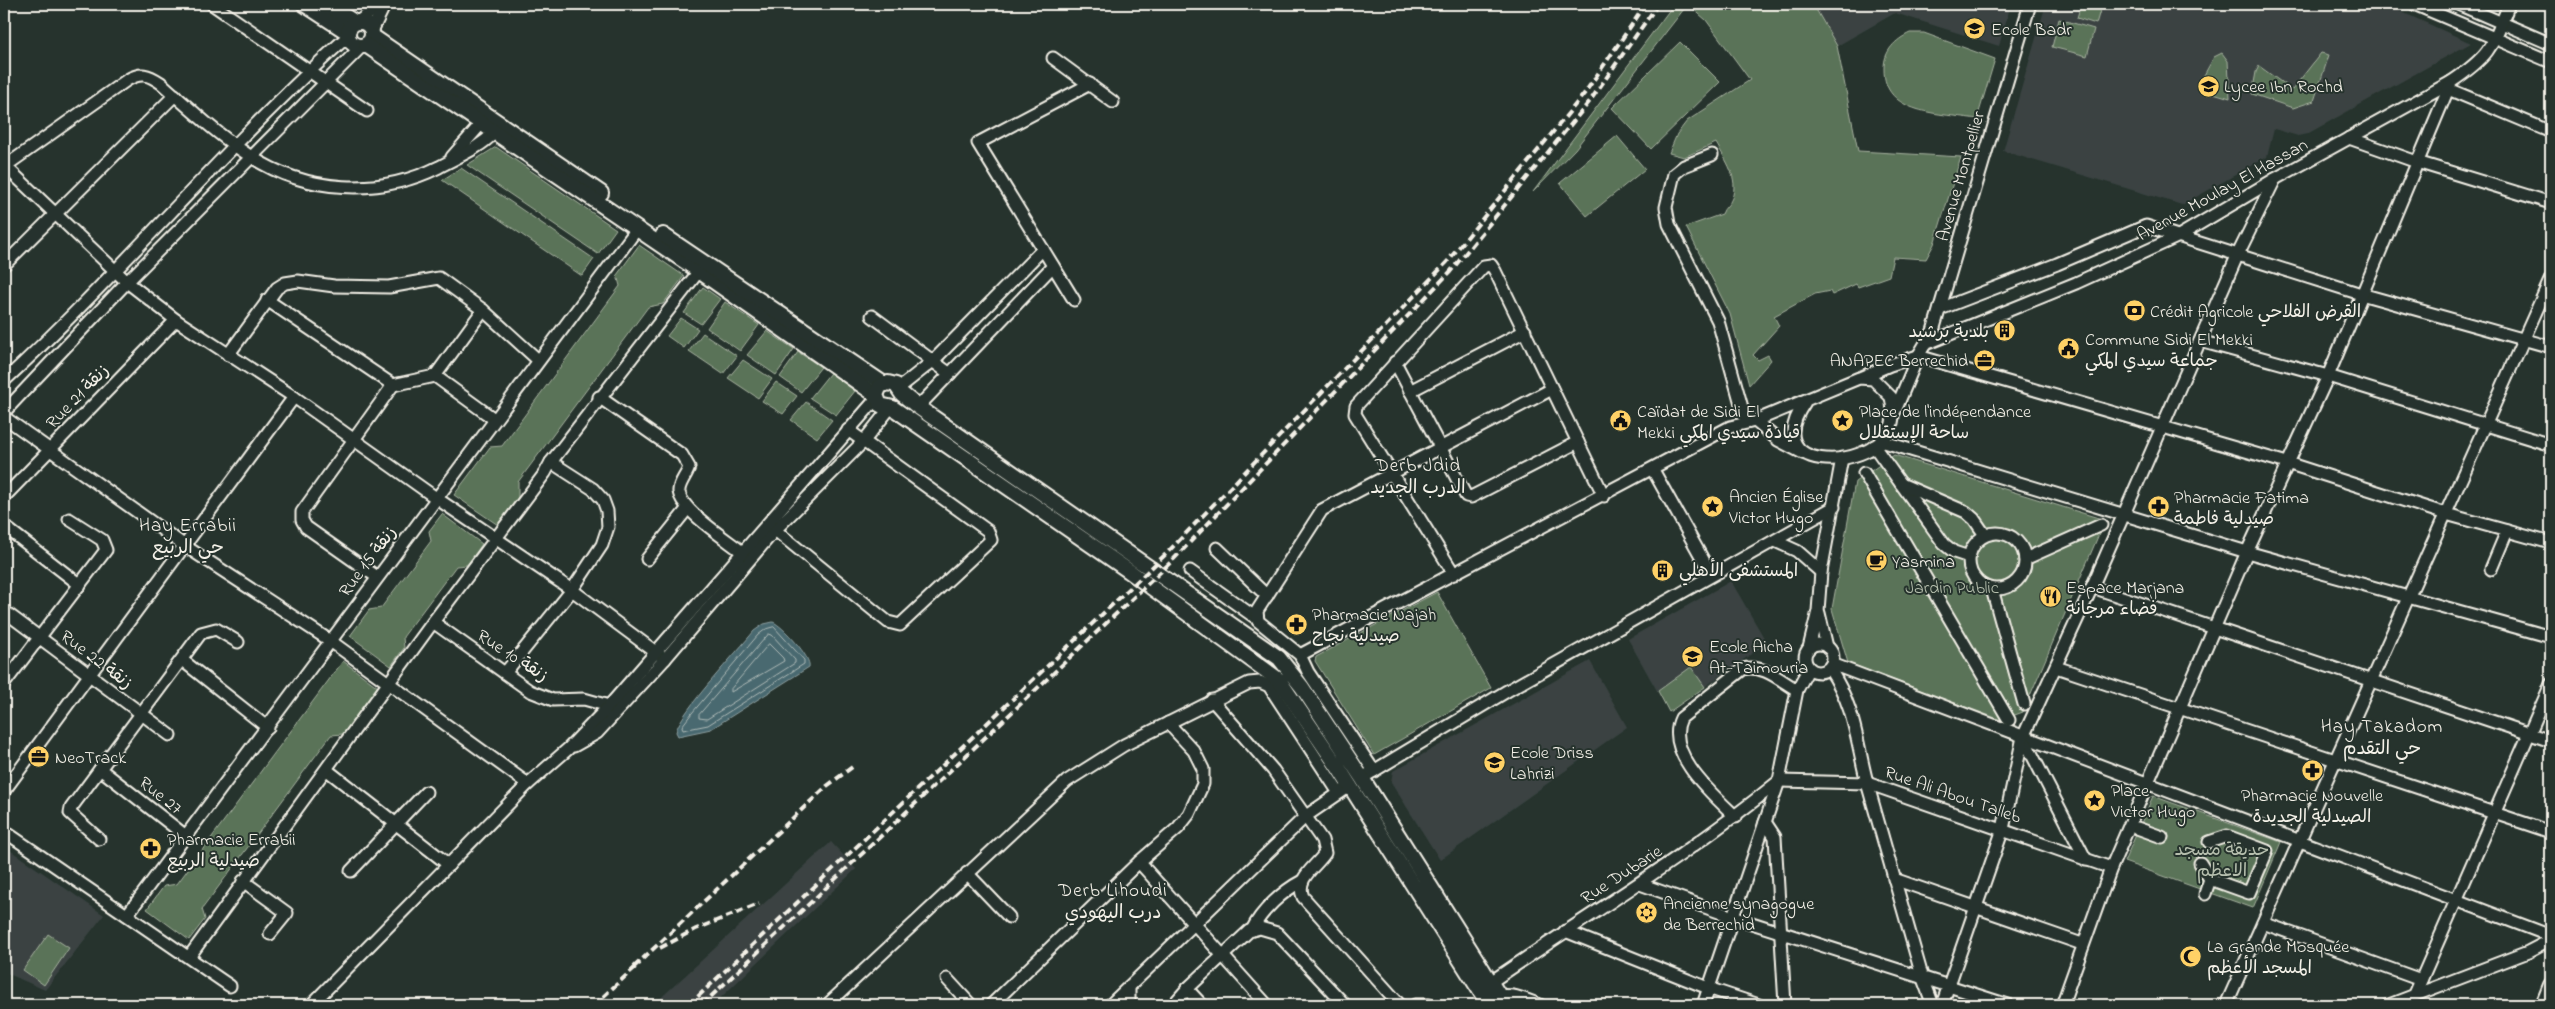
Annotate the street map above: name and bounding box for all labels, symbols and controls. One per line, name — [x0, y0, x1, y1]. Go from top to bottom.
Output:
school or university icon: Ecole Badr — [1963, 17, 1987, 41]
place label: Ecole Badr — [1991, 18, 2072, 44]
school or university icon: Lycee Ibn Rochd — [2196, 74, 2220, 98]
place label: Lycee Ibn Rochd — [2224, 75, 2343, 101]
street label: Avenue Montpellier — [1931, 108, 1993, 245]
street label: Avenue Moulay El Hassan — [2133, 133, 2313, 249]
bank icon: Crédit Agricole القرض الفلاحي — [2122, 299, 2146, 323]
place label: Crédit Agricole القرض الفلاحي — [2150, 300, 2361, 327]
building icon: بلدية برشيد — [1993, 319, 2017, 343]
place label: بلدية برشيد — [1908, 320, 1989, 346]
place label: Commune Sidi El Mekki جماعة سيدي المكي — [2085, 328, 2253, 376]
public building icon: Commune Sidi El Mekki جماعة سيدي المكي — [2057, 337, 2081, 361]
office icon: ANAPEC Berrechid — [1972, 348, 1996, 372]
place label: ANAPEC Berrechid — [1830, 349, 1968, 375]
street label: Rue 21 زنقة — [41, 359, 116, 436]
place label: Caïdat de Sidi El Mekki قيادة سيدي المكي — [1637, 400, 1800, 448]
place label: Place de l'indépendance ساحة الإستقلال — [1859, 400, 2032, 447]
public building icon: Caïdat de Sidi El Mekki قيادة سيدي المكي — [1609, 409, 1633, 433]
place icon: Place de l'indépendance ساحة الإستقلال — [1831, 409, 1855, 433]
district label: Derb Jdid الدرب الجديد — [1370, 453, 1466, 502]
place label: Ancien Église Victor Hugo — [1728, 485, 1824, 533]
place label: Pharmacie Fatima صيدلية فاطمة — [2174, 486, 2309, 533]
place icon: Ancien Église Victor Hugo — [1701, 494, 1725, 518]
pharmacy icon: Pharmacie Fatima صيدلية فاطمة — [2146, 495, 2170, 519]
district label: Hay Errabii حي الربيع — [139, 513, 237, 563]
street label: Rue 15 زنقة — [333, 521, 404, 603]
cafe icon: Yasmina — [1864, 549, 1888, 573]
place label: Yasmina — [1892, 550, 1955, 576]
building icon: المستشفى الأهلي — [1651, 558, 1675, 582]
place label: المستشفى الأهلي — [1679, 558, 1798, 586]
park label: Jardin Public — [1905, 576, 1999, 602]
place label: Espace Marjana فضاء مرجانة — [2066, 576, 2184, 623]
restaurant icon: Espace Marjana فضاء مرجانة — [2038, 585, 2062, 609]
place label: Pharmacie Najah صيدلية نجاح — [1312, 603, 1436, 650]
pharmacy icon: Pharmacie Najah صيدلية نجاح — [1284, 612, 1308, 636]
street label: Rue 10 زنقة — [471, 624, 553, 689]
street label: Rue 22 زنقة — [54, 625, 137, 696]
place label: Ecole Aicha At-Taimouria — [1709, 635, 1808, 682]
school or university icon: Ecole Aicha At-Taimouria — [1681, 644, 1705, 668]
district label: Hay Takadom حي التقدم — [2321, 714, 2443, 764]
place label: Ecole Driss Lahrizi — [1510, 741, 1594, 788]
office icon: NeoTrack — [27, 745, 51, 769]
place label: NeoTrack — [55, 746, 126, 772]
school or university icon: Ecole Driss Lahrizi — [1482, 750, 1506, 774]
pharmacy icon: Pharmacie Nouvelle الصيدلية الجديدة — [2300, 758, 2324, 782]
street label: Rue Ali Abou Talleb — [1881, 760, 2025, 832]
street label: Rue 27 — [132, 771, 188, 822]
place label: Place Victor Hugo — [2110, 779, 2195, 827]
place label: Pharmacie Nouvelle الصيدلية الجديدة — [2241, 784, 2384, 831]
place icon: Place Victor Hugo — [2083, 788, 2107, 812]
place label: Pharmacie Errabii صيدلية الربيع — [167, 828, 295, 875]
pharmacy icon: Pharmacie Errabii صيدلية الربيع — [139, 837, 163, 861]
park label: حديقة مسجد الاعظم — [2175, 838, 2269, 885]
street label: Rue Dubarie — [1576, 839, 1669, 912]
district label: Derb Lihoudi درب اليهودي — [1057, 878, 1168, 927]
place label: Ancienne synagogue de Berrechid — [1663, 892, 1815, 939]
synagogue icon: Ancienne synagogue de Berrechid — [1635, 901, 1659, 925]
place label: La Grande Mosquée المسجد الأعظم — [2207, 935, 2350, 982]
mosque icon: La Grande Mosquée المسجد الأعظم — [2179, 944, 2203, 968]

